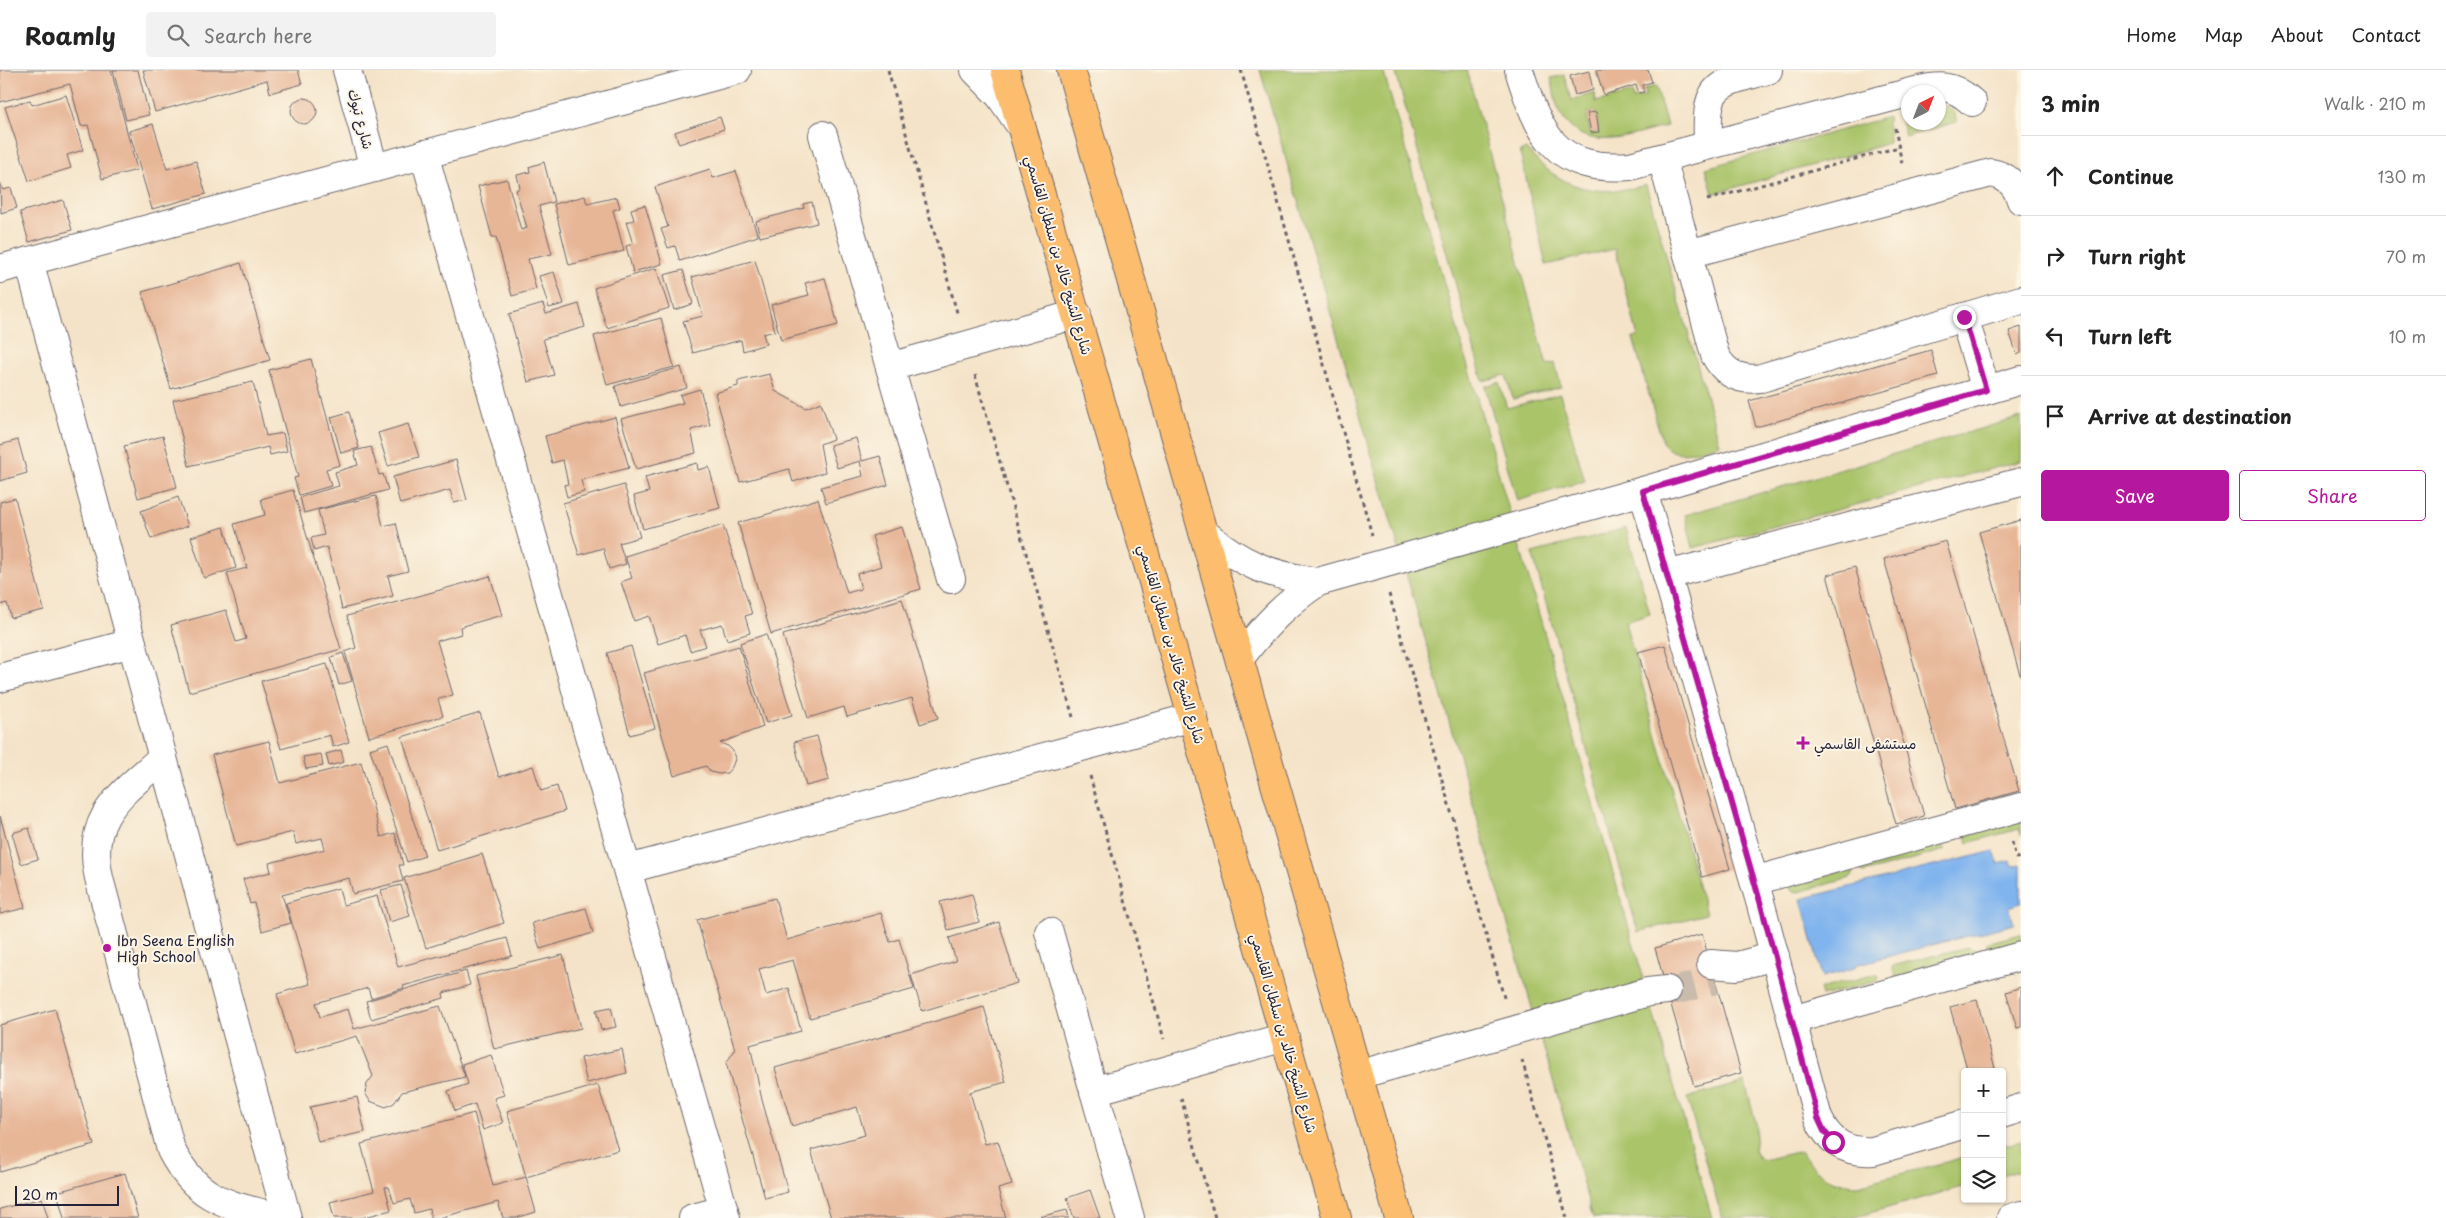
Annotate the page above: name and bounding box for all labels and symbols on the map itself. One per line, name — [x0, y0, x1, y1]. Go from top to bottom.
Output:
north arrow — [1901, 85, 1946, 130]
street label: شارع تبوك — [343, 87, 379, 151]
street label: شارع الشيخ خالد بن سلطان القاسمي — [1018, 153, 1098, 358]
route end — [1953, 306, 1976, 329]
street label: شارع الشيخ خالد بن سلطان القاسمي — [1131, 542, 1211, 747]
place label: مستشفى القاسمي — [1814, 733, 1916, 757]
marker: مستشفى القاسمي — [1796, 736, 1810, 750]
place label: Ibn Seena English High School — [117, 930, 235, 967]
street label: شارع الشيخ خالد بن سلطان القاسمي — [1243, 931, 1323, 1136]
marker: Ibn Seena English High School — [101, 942, 113, 954]
route start — [1822, 1131, 1845, 1154]
scale bar — [15, 1183, 119, 1206]

